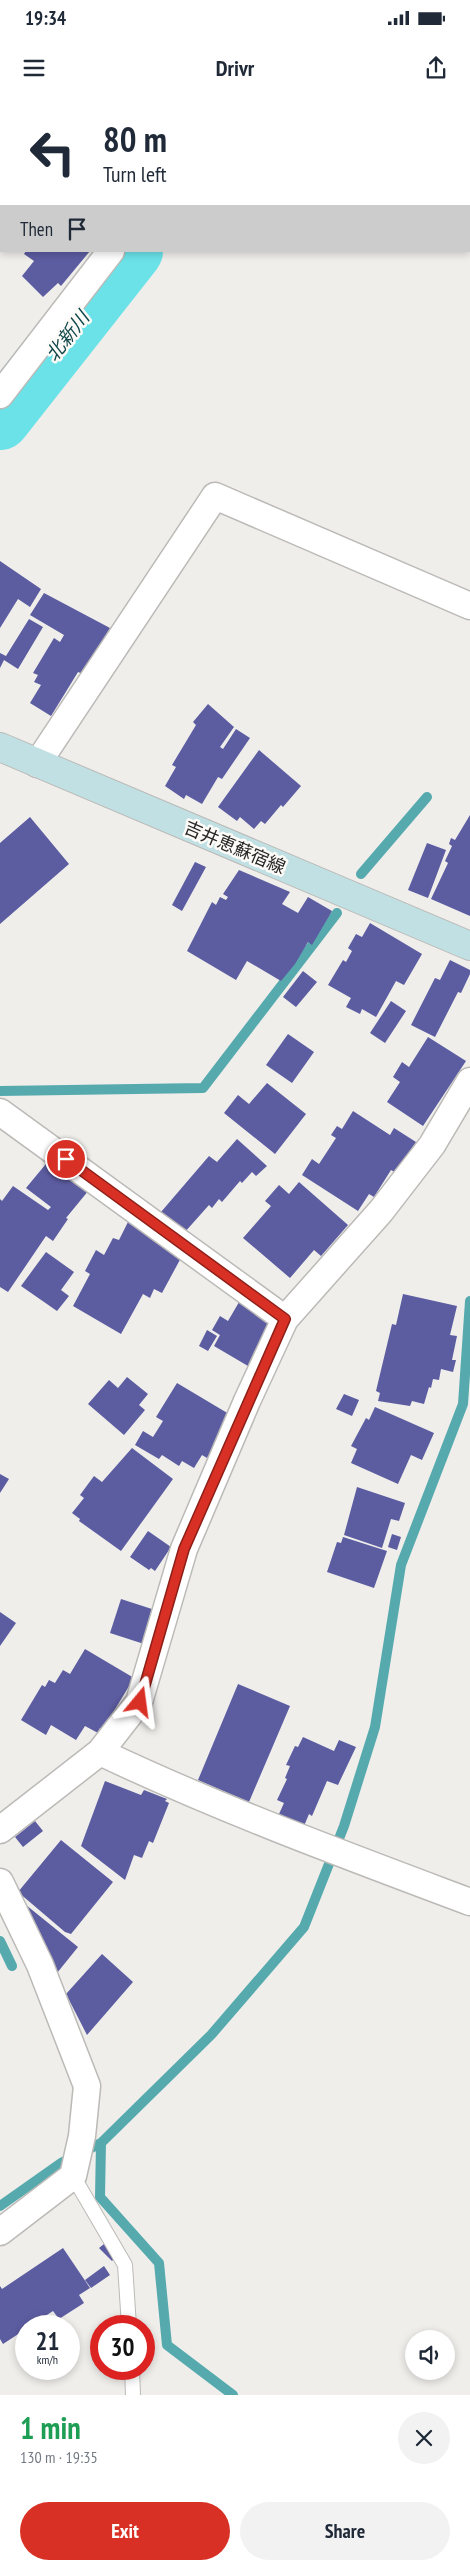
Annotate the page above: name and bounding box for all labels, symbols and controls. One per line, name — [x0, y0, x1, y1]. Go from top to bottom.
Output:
text: 19:34 — [25, 6, 66, 30]
icon: menu — [20, 54, 48, 82]
text: Drivr — [216, 54, 254, 82]
icon: share — [422, 54, 450, 82]
text: 80 m — [103, 116, 167, 162]
icon: left — [20, 120, 85, 185]
text: Turn left — [103, 160, 167, 188]
icon: arrive — [63, 215, 91, 243]
text: Then — [20, 217, 53, 241]
water label: 北新川 — [40, 305, 95, 366]
street label: 吉井恵蘇宿線 — [181, 815, 289, 879]
pin — [45, 1138, 87, 1180]
icon: arrive — [52, 1145, 80, 1173]
position arrow — [113, 1675, 165, 1727]
speed limit sign: 30 — [90, 2315, 155, 2380]
text: 21 — [36, 2325, 59, 2357]
map controls — [405, 2330, 455, 2380]
button: sound — [405, 2330, 455, 2380]
text: km/h — [37, 2352, 58, 2367]
text: 1 min — [20, 2408, 81, 2447]
button: close — [398, 2412, 450, 2464]
text: 130 m · 19:35 — [20, 2447, 98, 2467]
button: Exit — [20, 2502, 230, 2560]
button: Share — [240, 2502, 450, 2560]

